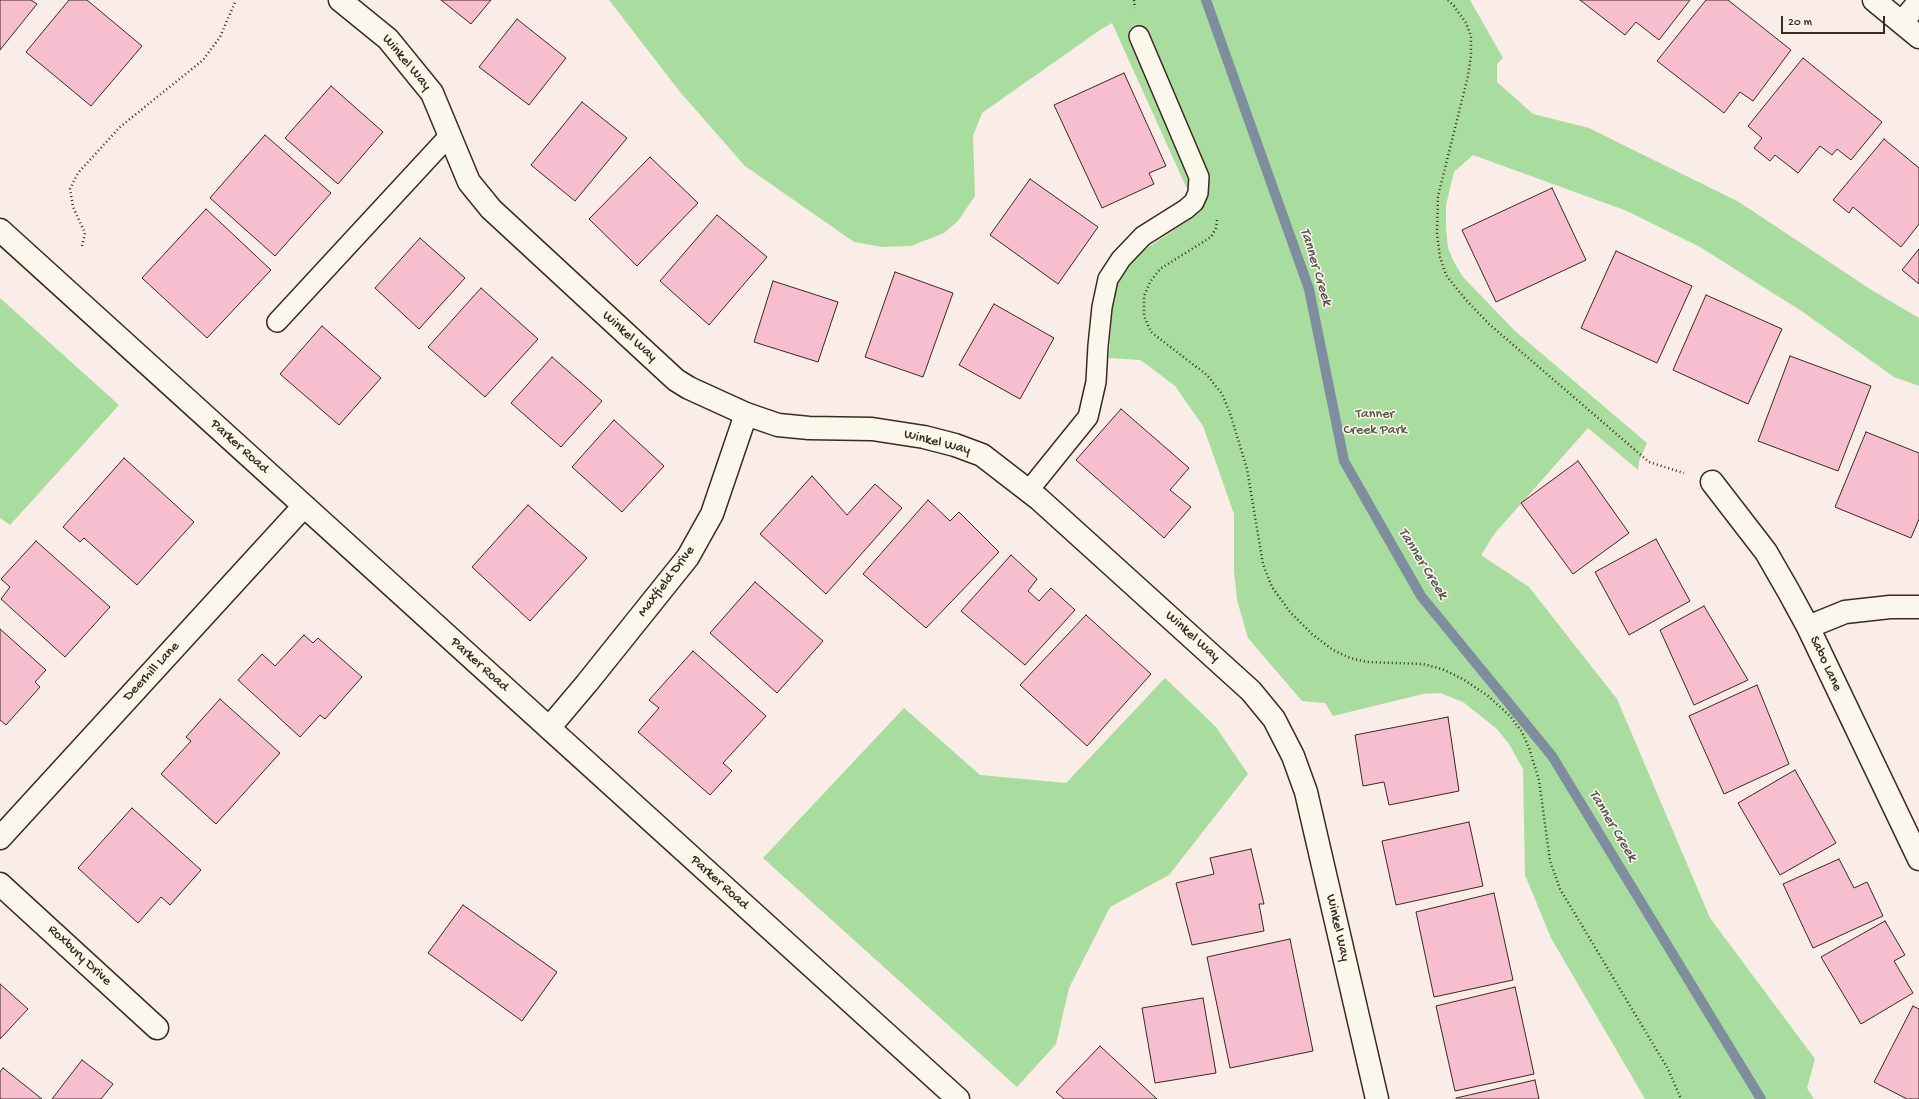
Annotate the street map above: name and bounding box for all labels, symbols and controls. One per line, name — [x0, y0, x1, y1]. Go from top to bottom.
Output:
scale bar — [1783, 8, 1887, 34]
text: 20 m — [1788, 16, 1812, 30]
street label: Winkel Way — [378, 32, 434, 94]
water label: Tanner Creek — [1295, 226, 1335, 308]
street label: Winkel Way — [598, 308, 660, 366]
park label: Tanner Creek Park — [1343, 407, 1407, 440]
street label: Parker Road — [206, 416, 272, 478]
street label: Winkel Way — [902, 427, 972, 459]
water label: Tanner Creek — [1393, 525, 1451, 603]
street label: Maxfield Drive — [635, 543, 699, 621]
street label: Winkel Way — [1161, 608, 1223, 666]
street label: Parker Road — [446, 634, 512, 696]
street label: Sabo Lane — [1805, 634, 1845, 694]
street label: Deerhill Lane — [120, 639, 184, 705]
water label: Tanner Creek — [1584, 787, 1640, 865]
street label: Parker Road — [686, 852, 752, 914]
street label: Winkel Way — [1321, 893, 1353, 963]
street label: Roxbury Drive — [43, 922, 115, 990]

